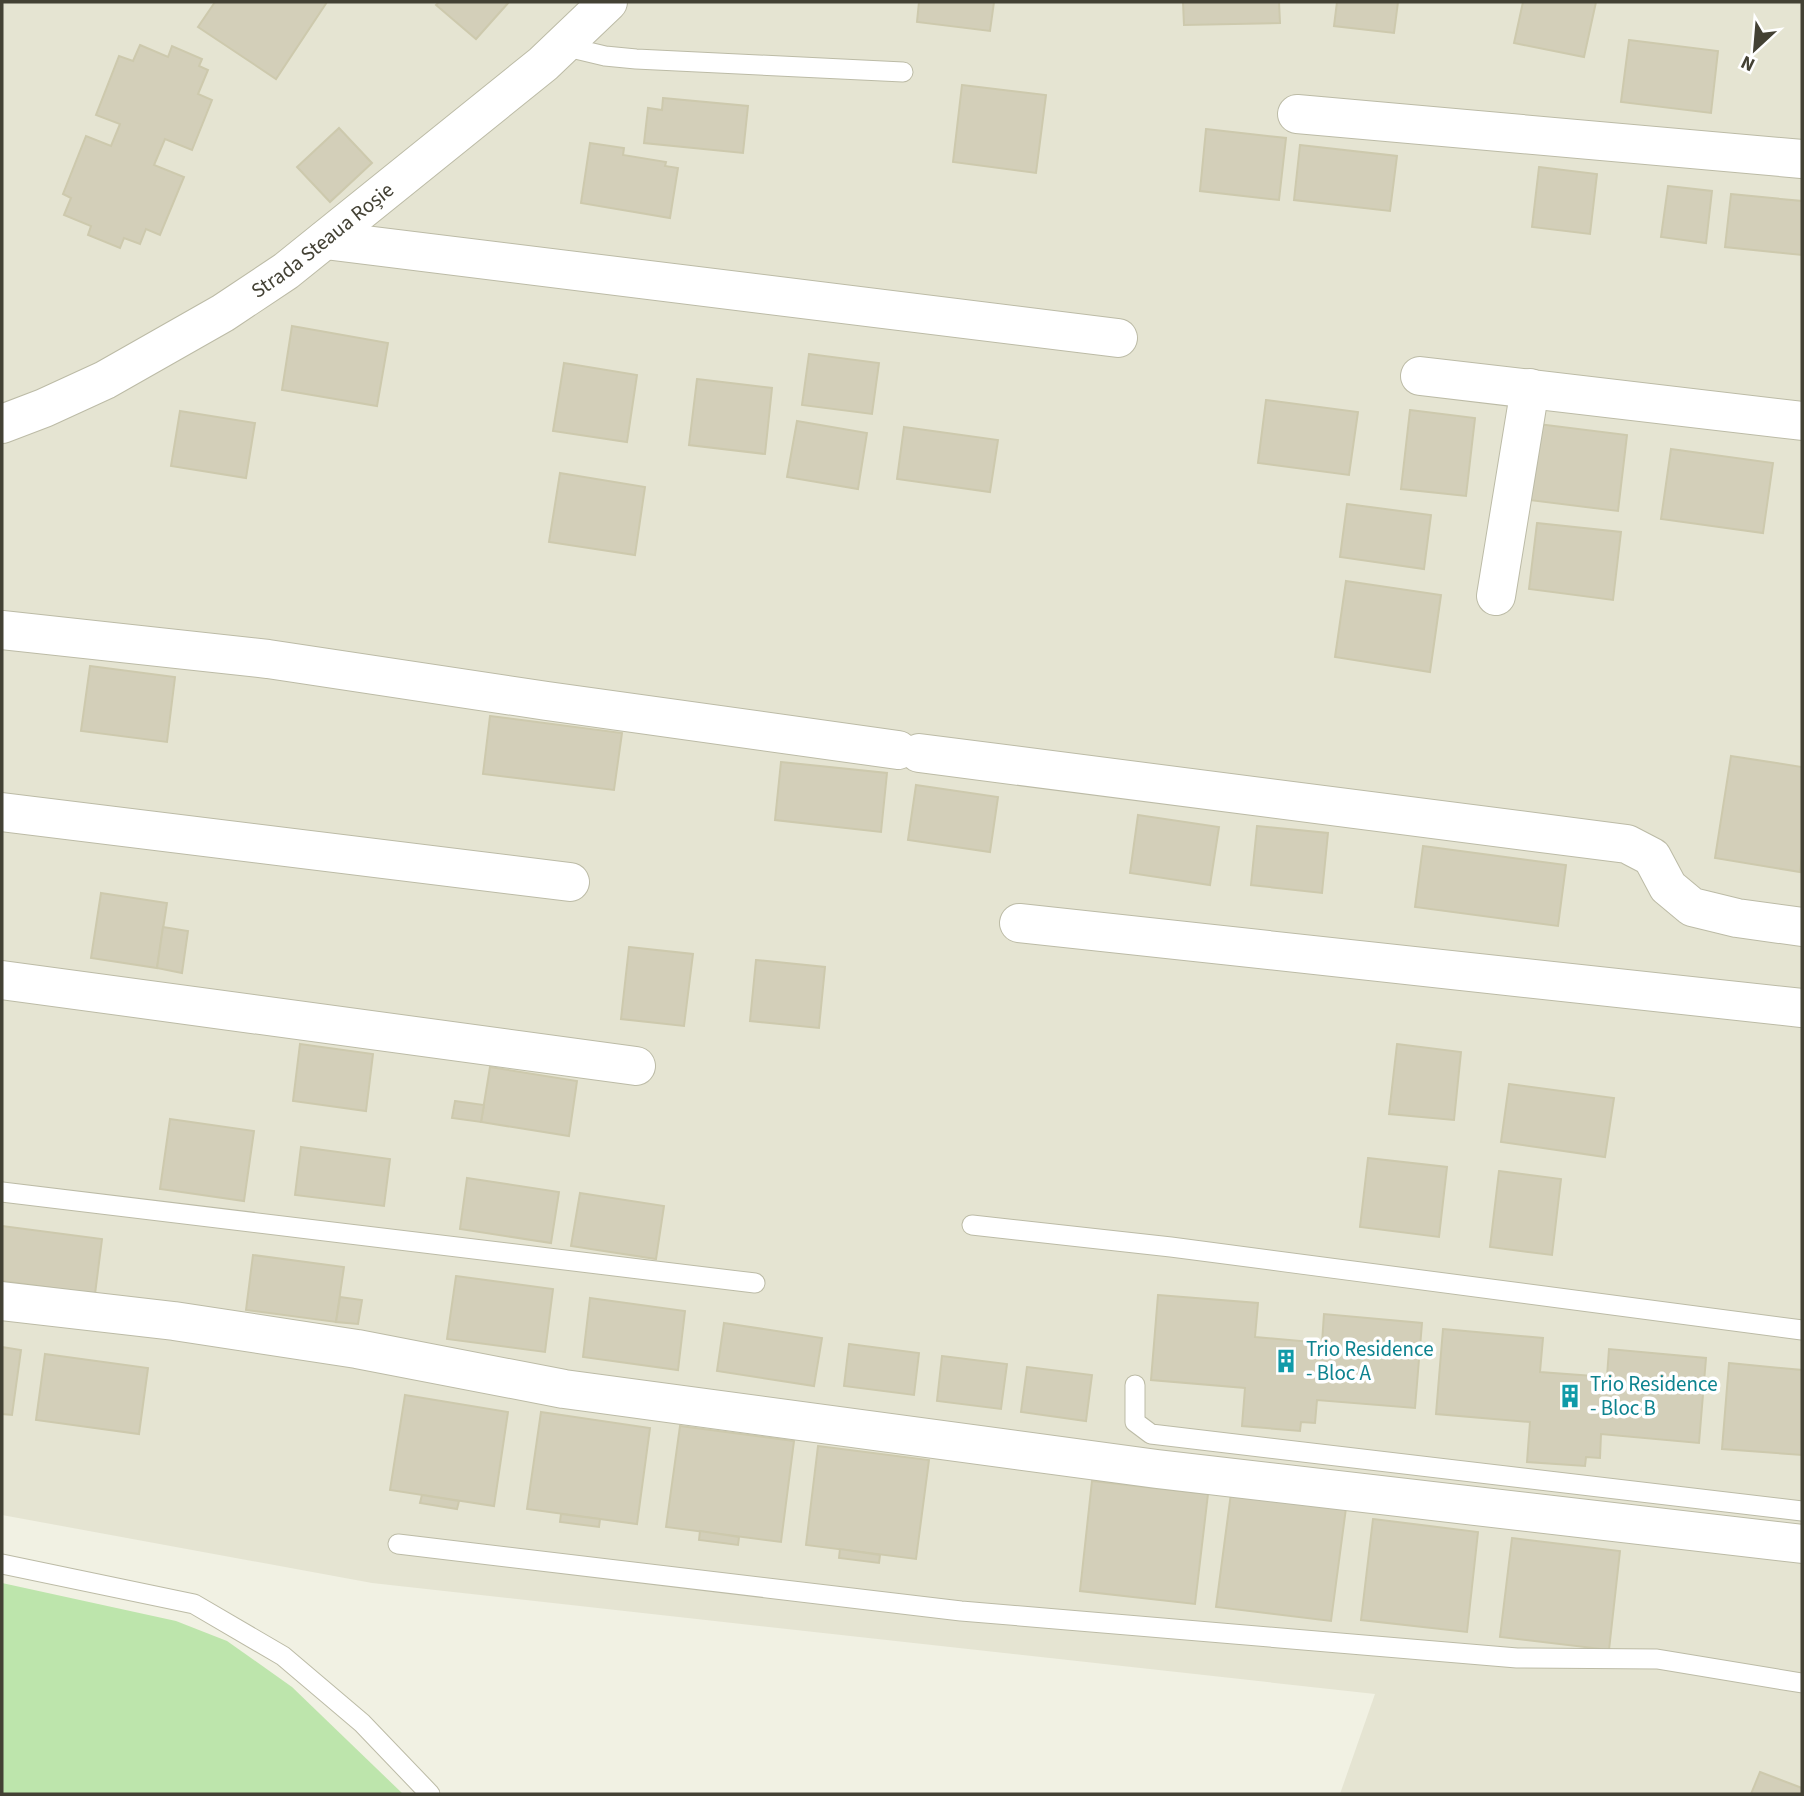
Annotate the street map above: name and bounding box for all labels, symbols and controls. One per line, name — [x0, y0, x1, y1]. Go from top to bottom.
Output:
north arrow — [1720, 14, 1790, 84]
text: N — [1737, 48, 1760, 78]
street label: Strada Steaua Roșie — [245, 175, 400, 305]
place label: Trio Residence - Bloc A — [1306, 1334, 1434, 1388]
building icon: Trio Residence - Bloc A — [1272, 1347, 1300, 1375]
place label: Trio Residence - Bloc B — [1590, 1369, 1718, 1423]
building icon: Trio Residence - Bloc B — [1556, 1382, 1584, 1410]

